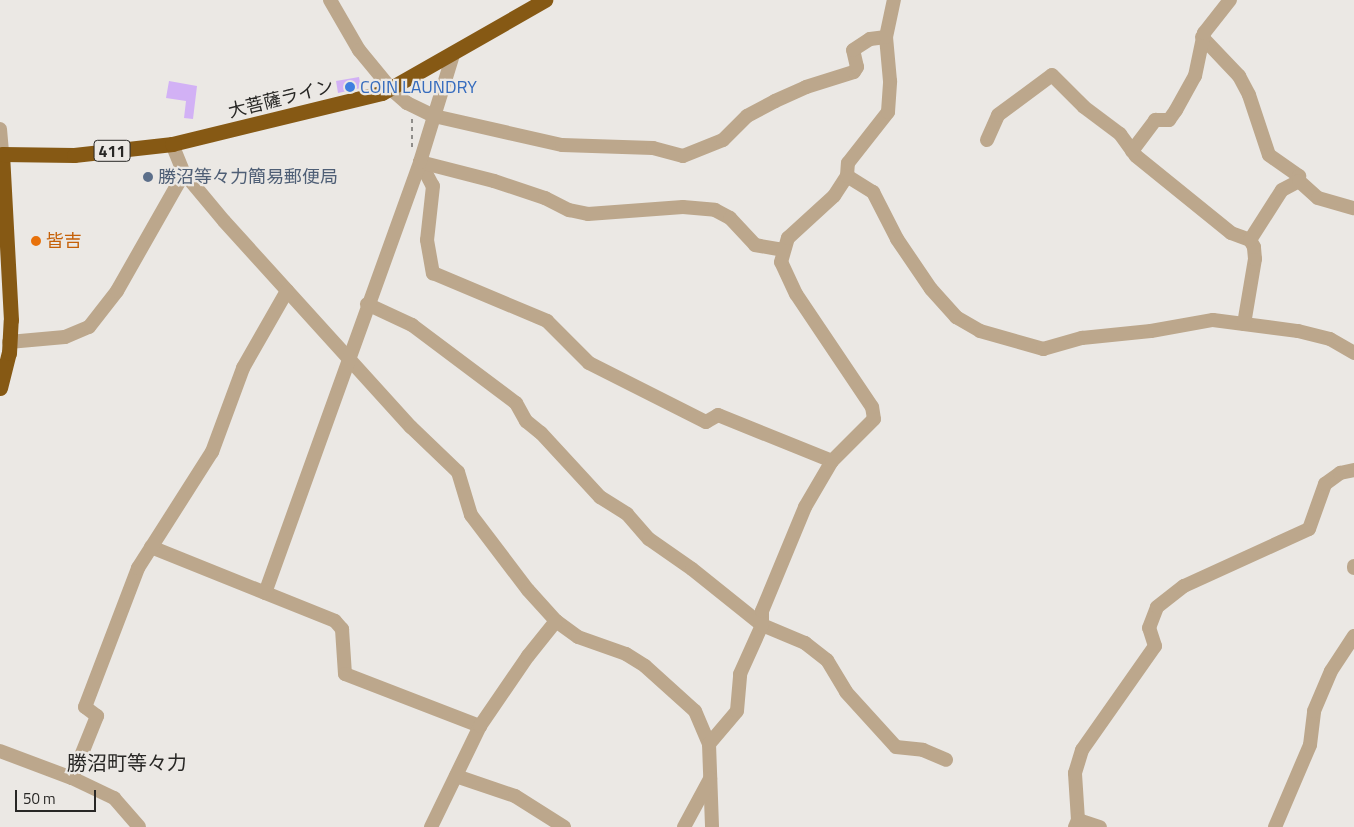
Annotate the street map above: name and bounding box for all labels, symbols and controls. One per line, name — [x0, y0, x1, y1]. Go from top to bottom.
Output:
street label: 大菩薩ライン — [226, 75, 336, 123]
place label: COIN LAUNDRY — [360, 76, 477, 98]
marker: COIN LAUNDRY — [344, 81, 356, 93]
road number: 411 — [93, 138, 131, 164]
place label: 勝沼等々力簡易郵便局 — [158, 166, 338, 188]
marker: 勝沼等々力簡易郵便局 — [142, 171, 154, 183]
place label: 皆吉 — [46, 230, 82, 252]
marker: 皆吉 — [30, 235, 42, 247]
district label: 勝沼町等々力 — [67, 750, 187, 774]
scale bar — [18, 780, 99, 812]
text: 50 m — [23, 787, 56, 810]

